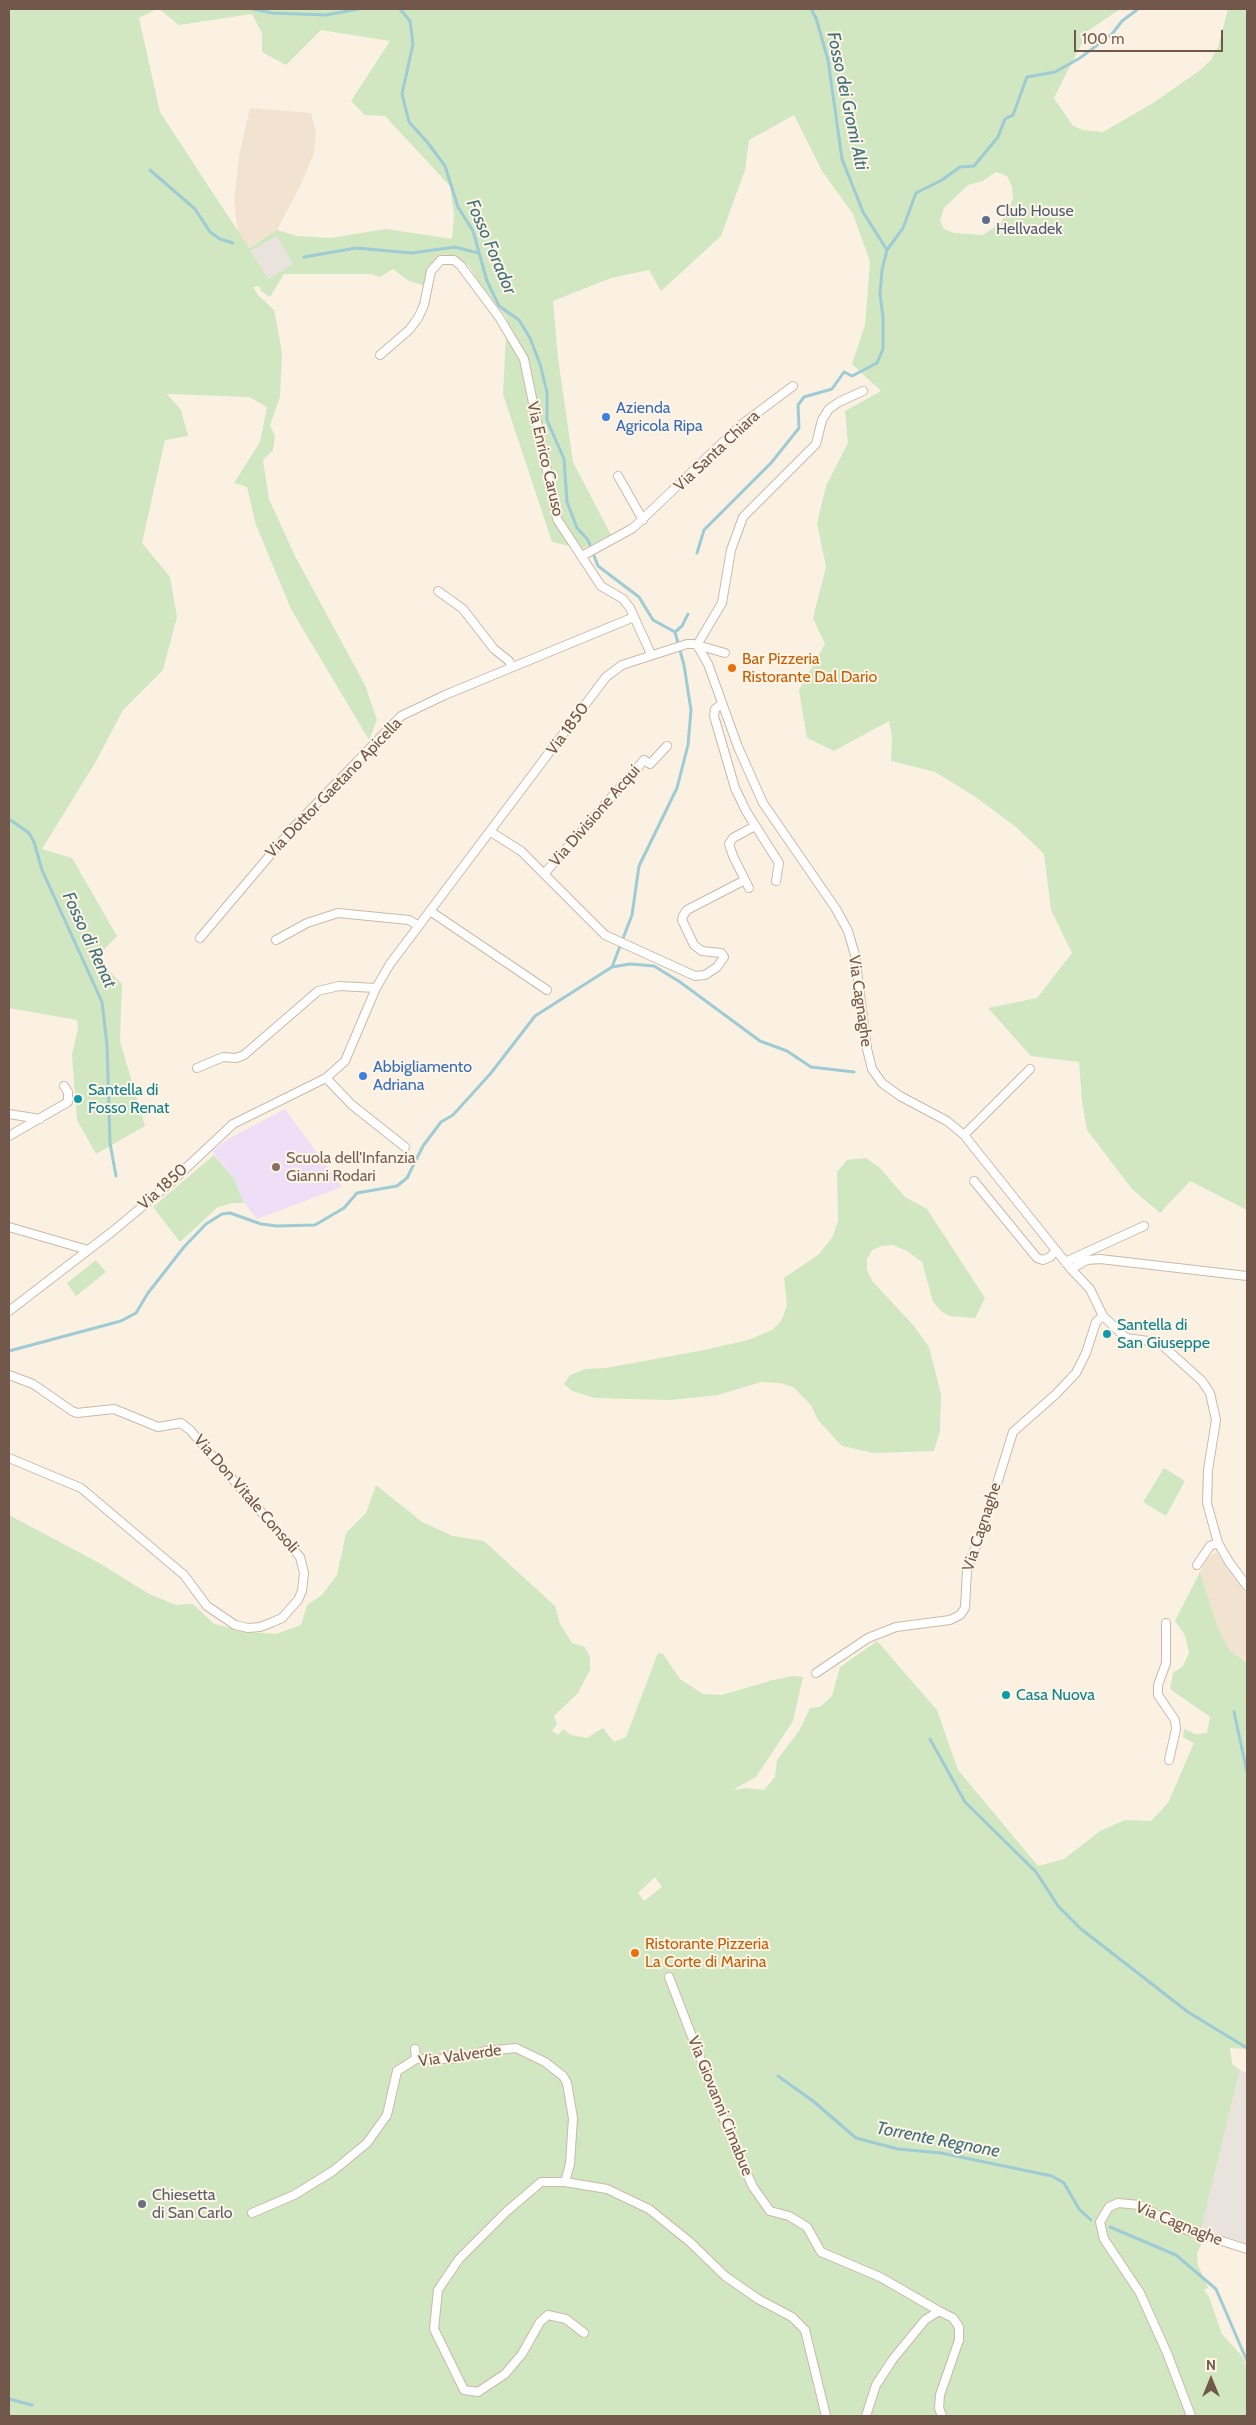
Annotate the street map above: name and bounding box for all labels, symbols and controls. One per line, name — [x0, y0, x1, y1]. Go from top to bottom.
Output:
scale bar — [1076, 20, 1225, 52]
water label: Fosso dei Gromi Alti — [822, 30, 872, 172]
text: 100 m — [1082, 30, 1124, 48]
water label: Fosso Forador — [461, 196, 521, 298]
place label: Club House Hellvadek — [996, 201, 1074, 239]
marker: Club House Hellvadek — [980, 214, 992, 226]
place label: Azienda Agricola Ripa — [616, 398, 703, 436]
street label: Via Enrico Caruso — [522, 400, 568, 518]
street label: Via Santa Chiara — [670, 407, 764, 495]
marker: Azienda Agricola Ripa — [600, 411, 612, 423]
place label: Bar Pizzeria Ristorante Dal Dario — [742, 649, 877, 687]
marker: Bar Pizzeria Ristorante Dal Dario — [726, 662, 738, 674]
street label: Via 1850 — [543, 699, 593, 759]
street label: Via Dottor Gaetano Apicella — [262, 714, 406, 862]
street label: Via Divisione Acqui — [546, 761, 644, 871]
water label: Fosso di Renat — [57, 888, 121, 992]
street label: Via Cagnaghe — [844, 954, 876, 1048]
place label: Abbigliamento Adriana — [373, 1057, 472, 1095]
marker: Abbigliamento Adriana — [357, 1070, 369, 1082]
place label: Santella di Fosso Renat — [88, 1080, 170, 1118]
marker: Santella di Fosso Renat — [72, 1093, 84, 1105]
place label: Scuola dell'Infanzia Gianni Rodari — [286, 1148, 415, 1186]
street label: Via 1850 — [134, 1160, 192, 1214]
marker: Scuola dell'Infanzia Gianni Rodari — [270, 1161, 282, 1173]
place label: Santella di San Giuseppe — [1117, 1315, 1210, 1353]
marker: Santella di San Giuseppe — [1101, 1328, 1113, 1340]
street label: Via Don Vitale Consoli — [189, 1431, 303, 1557]
street label: Via Cagnaghe — [959, 1480, 1005, 1574]
place label: Casa Nuova — [1016, 1685, 1095, 1705]
marker: Casa Nuova — [1000, 1689, 1012, 1701]
place label: Ristorante Pizzeria La Corte di Marina — [645, 1934, 769, 1972]
marker: Ristorante Pizzeria La Corte di Marina — [629, 1947, 641, 1959]
street label: Via Giovanni Cimabue — [683, 2033, 757, 2179]
street label: Via Valverde — [417, 2041, 503, 2071]
water label: Torrente Regnone — [874, 2117, 1002, 2163]
place label: Chiesetta di San Carlo — [152, 2185, 233, 2223]
marker: Chiesetta di San Carlo — [136, 2198, 148, 2210]
street label: Via Cagnaghe — [1133, 2198, 1225, 2250]
north arrow — [1186, 2355, 1236, 2405]
text: N — [1206, 2356, 1216, 2374]

